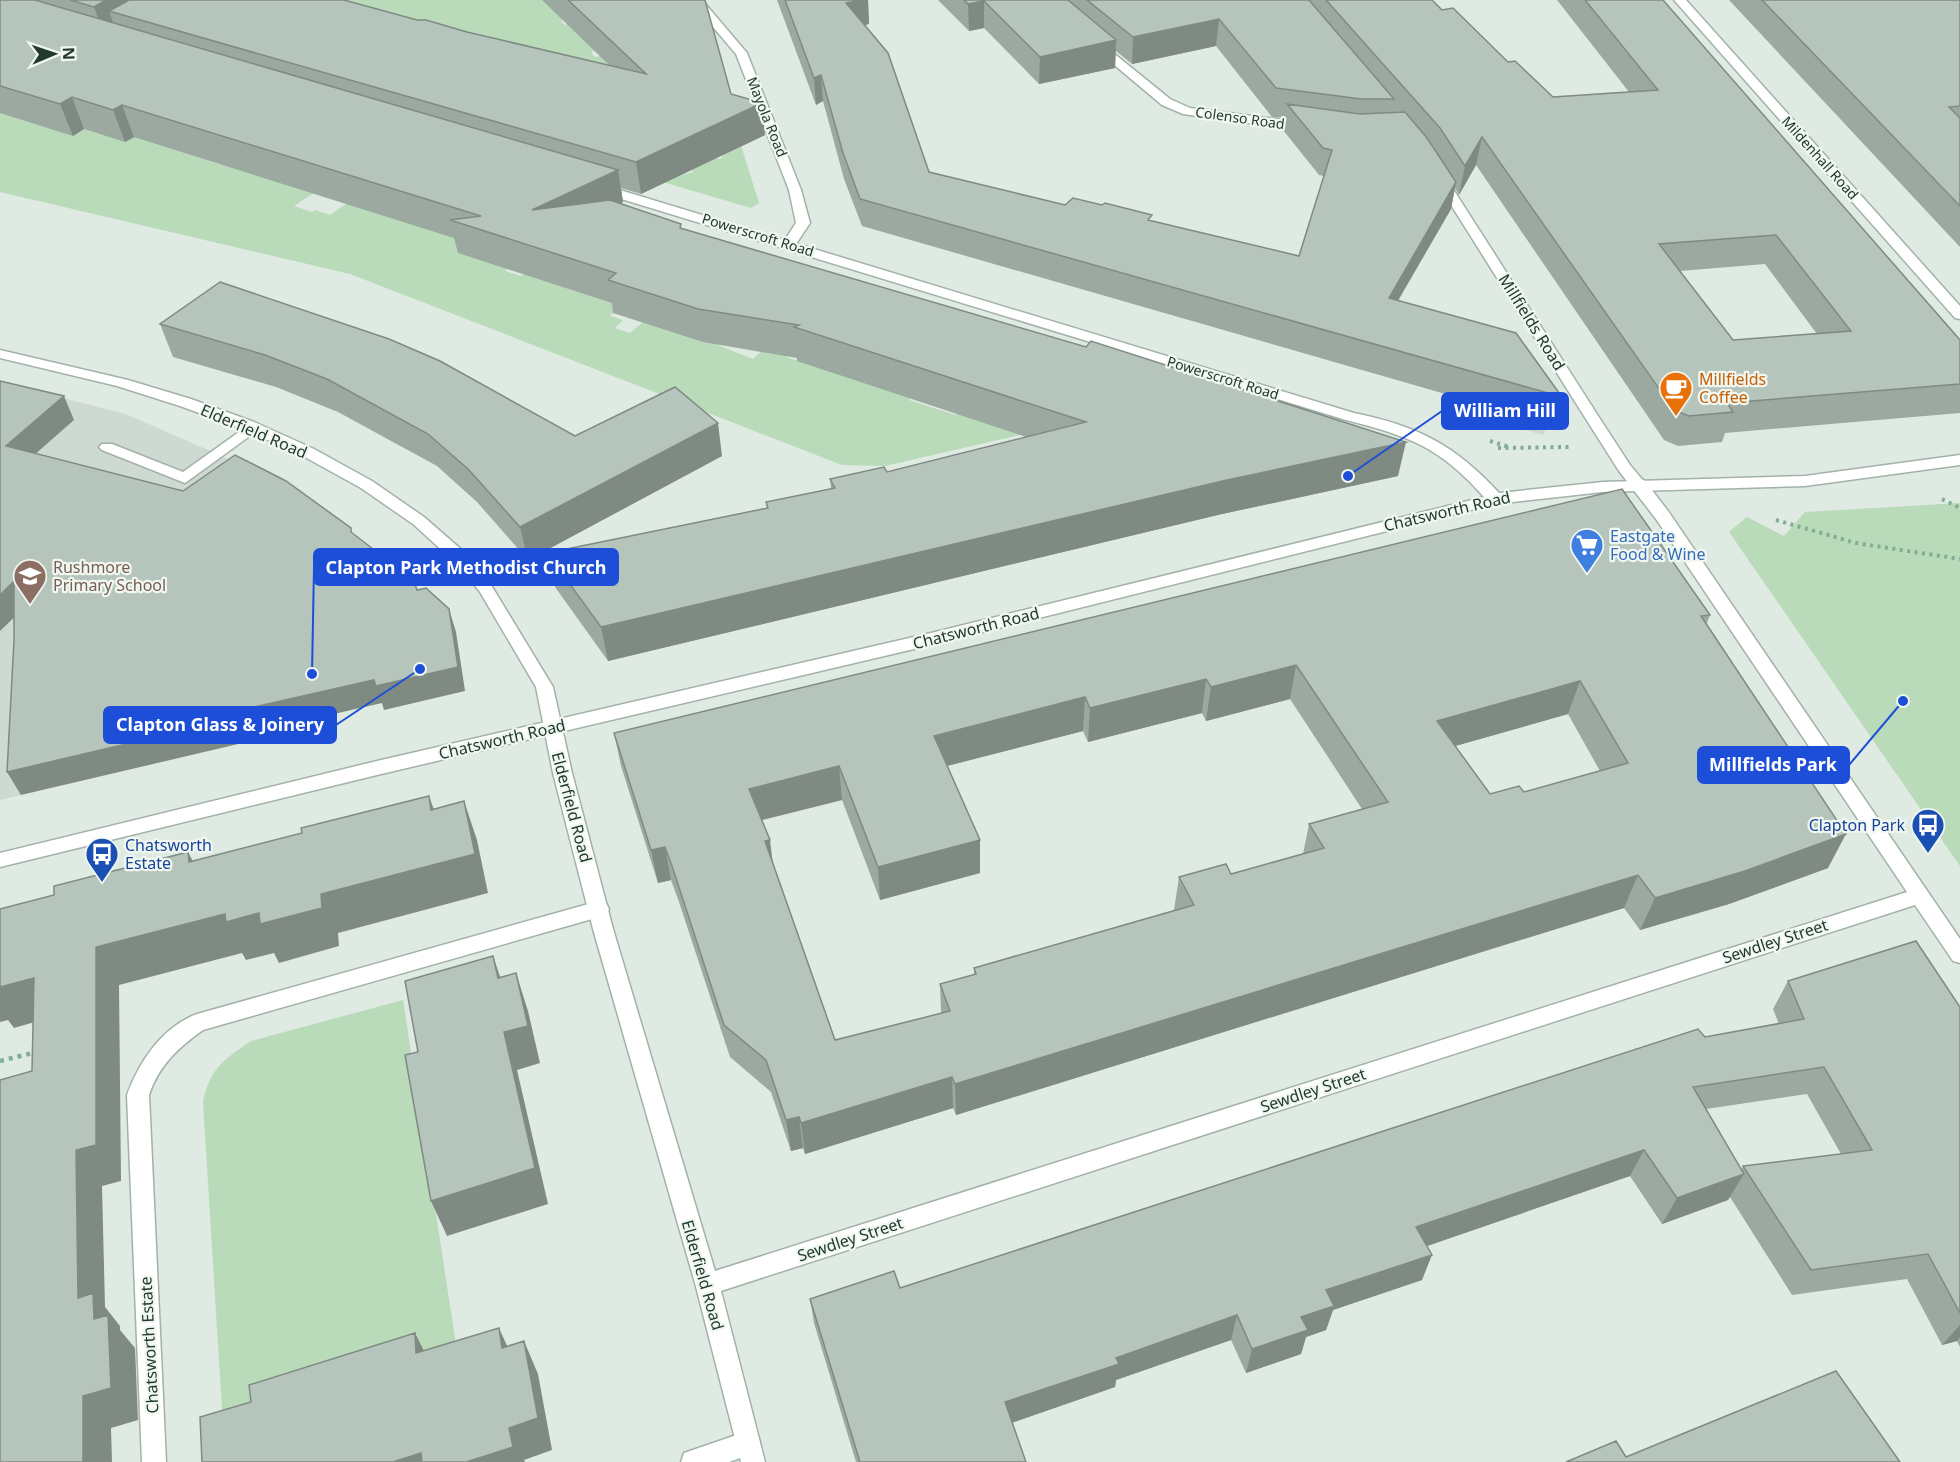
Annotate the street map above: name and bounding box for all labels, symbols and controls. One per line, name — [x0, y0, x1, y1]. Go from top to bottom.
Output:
north arrow — [24, 24, 84, 84]
text: N — [58, 47, 80, 60]
street label: Mayola Road — [743, 74, 792, 160]
street label: Colenso Road — [1194, 102, 1286, 133]
street label: Mildenhall Road — [1778, 112, 1863, 203]
street label: Powerscroft Road — [700, 208, 816, 261]
street label: Millfields Road — [1494, 270, 1570, 374]
street label: Powerscroft Road — [1165, 351, 1281, 404]
place label: Millfields Coffee — [1699, 368, 1766, 408]
cafe icon: Millfields Coffee — [1658, 370, 1694, 417]
callout: William Hill — [1442, 393, 1568, 429]
text: William Hill — [1454, 398, 1556, 422]
street label: Elderfield Road — [197, 399, 311, 463]
street label: Chatsworth Road — [1381, 486, 1513, 536]
place label: Eastgate Food & Wine — [1610, 525, 1705, 565]
supermarket icon: Eastgate Food & Wine — [1569, 527, 1605, 574]
callout: Clapton Park Methodist Church — [314, 549, 618, 585]
text: Clapton Park Methodist Church — [326, 555, 606, 579]
place label: Rushmore Primary School — [53, 556, 166, 596]
school or university icon: Rushmore Primary School — [12, 558, 48, 605]
street label: Chatsworth Road — [910, 602, 1042, 654]
callout: Clapton Glass & Joinery — [104, 707, 336, 743]
text: Clapton Glass & Joinery — [116, 712, 325, 736]
street label: Chatsworth Road — [436, 714, 568, 764]
callout: Millfields Park — [1698, 747, 1849, 783]
street label: Elderfield Road — [547, 749, 597, 865]
text: Millfields Park — [1709, 752, 1838, 776]
bus stop icon: Clapton Park — [1910, 807, 1946, 854]
place label: Clapton Park — [1809, 814, 1905, 836]
place label: Chatsworth Estate — [125, 834, 212, 874]
bus stop icon: Chatsworth Estate — [84, 836, 120, 883]
street label: Sewdley Street — [1719, 914, 1831, 968]
street label: Sewdley Street — [1257, 1063, 1369, 1117]
street label: Sewdley Street — [794, 1212, 906, 1266]
street label: Elderfield Road — [677, 1217, 729, 1333]
street label: Chatsworth Estate — [134, 1276, 164, 1414]

